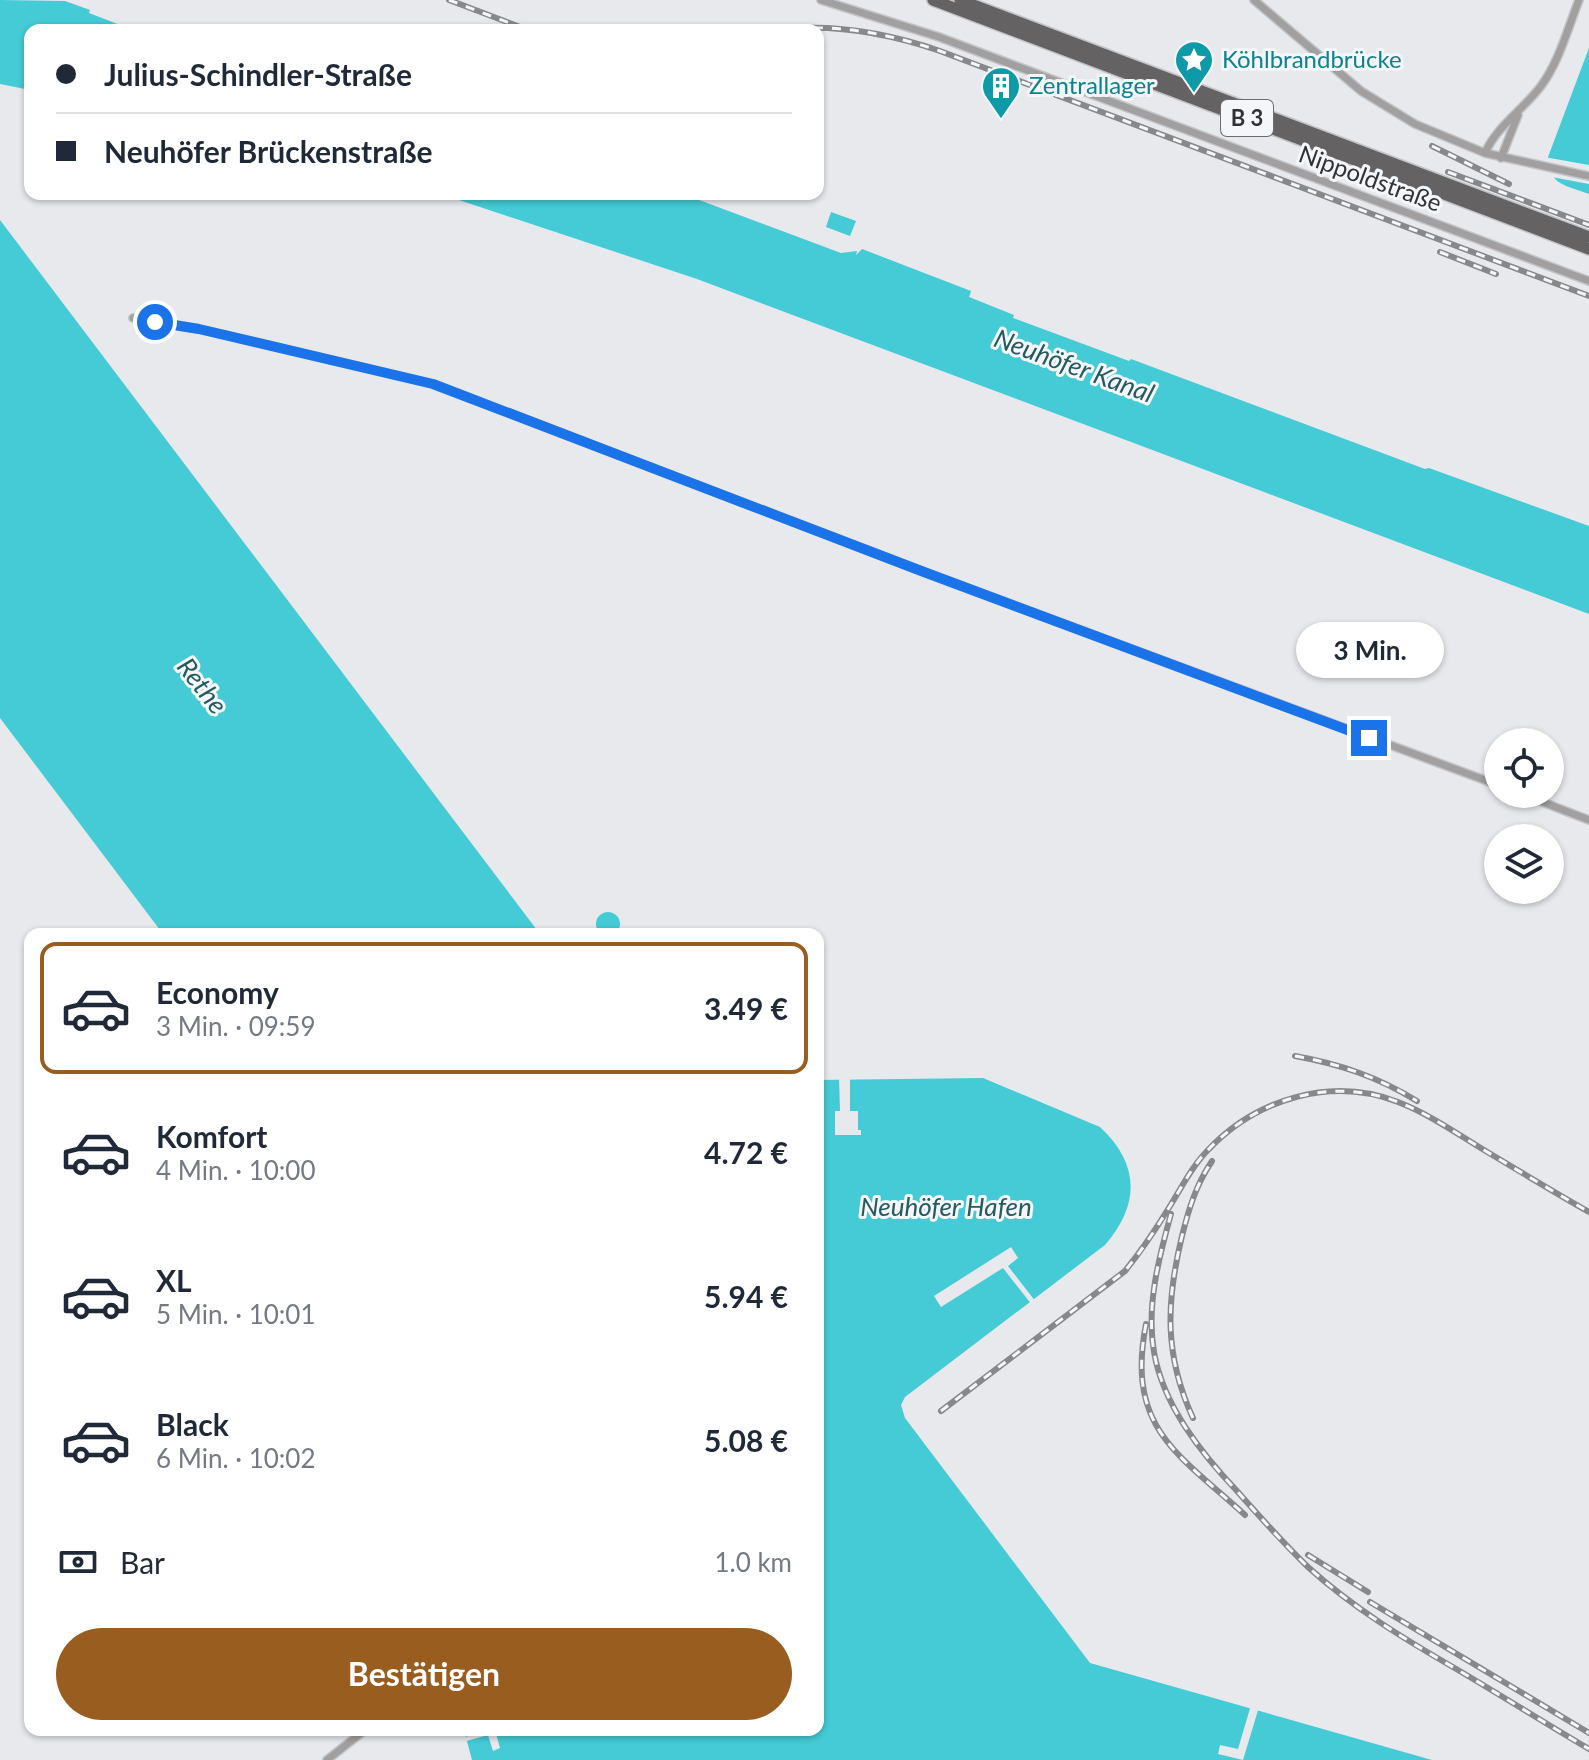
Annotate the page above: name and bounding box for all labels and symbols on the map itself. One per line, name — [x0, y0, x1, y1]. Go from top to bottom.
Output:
place icon: Köhlbrandbrücke — [1173, 39, 1215, 94]
place label: Köhlbrandbrücke — [1222, 44, 1402, 73]
building icon: Zentrallager — [980, 65, 1022, 120]
place label: Zentrallager — [1029, 70, 1155, 99]
road number: B 3 — [1221, 100, 1273, 136]
street label: Nippoldstraße — [1295, 138, 1446, 217]
route start — [137, 304, 173, 340]
water label: Neuhöfer Kanal — [990, 321, 1159, 409]
callout: 3 Min. — [1295, 622, 1443, 678]
water label: Rethe — [171, 651, 235, 720]
route end — [1351, 720, 1387, 756]
water label: Neuhöfer Hafen — [860, 1190, 1032, 1222]

